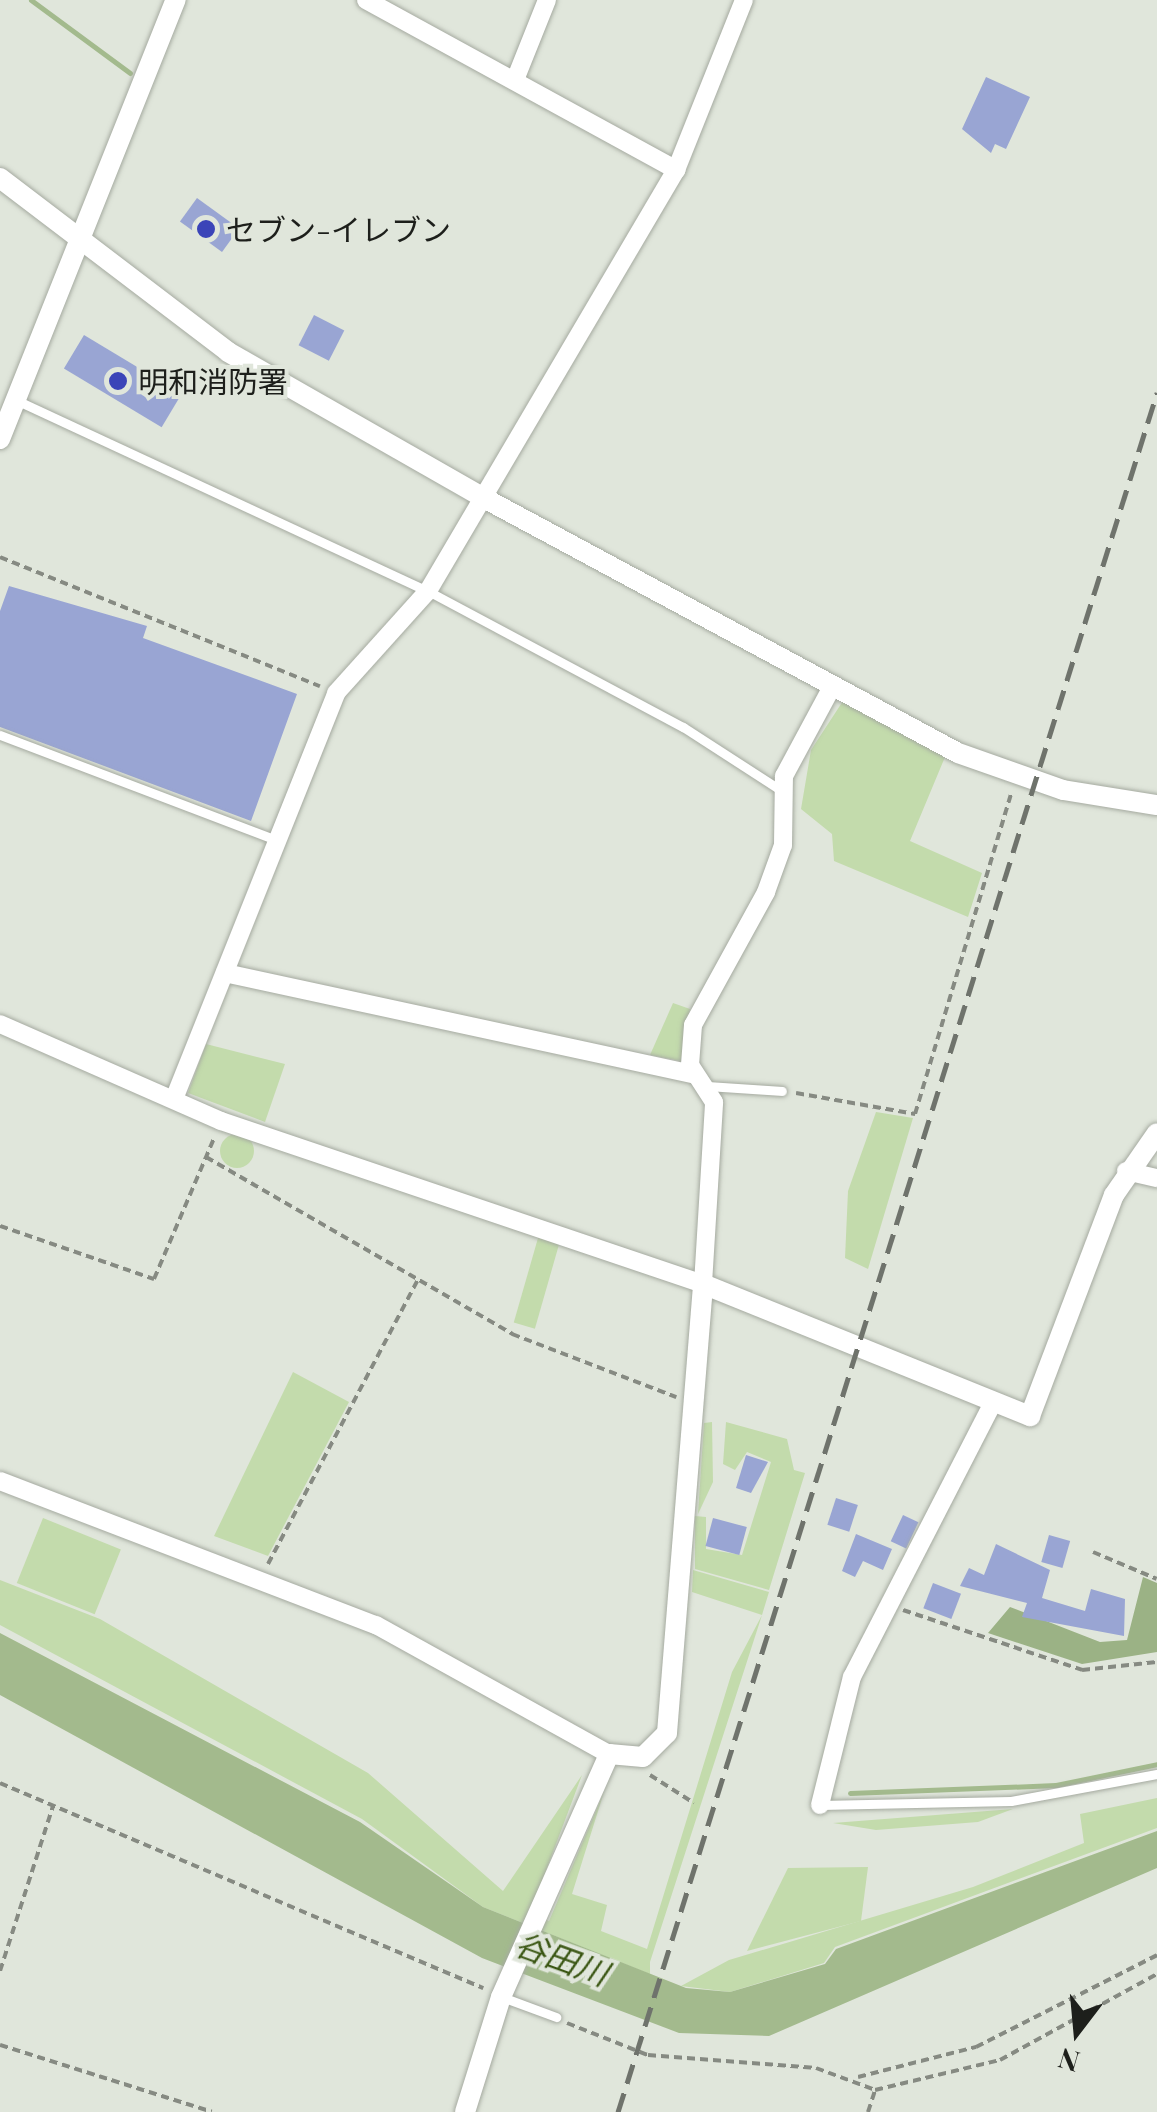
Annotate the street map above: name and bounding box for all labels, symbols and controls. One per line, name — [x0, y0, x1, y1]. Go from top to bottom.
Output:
place label: セブン-イレブン — [226, 211, 451, 247]
marker: セブン-イレブン — [195, 218, 217, 240]
place label: 明和消防署 — [138, 363, 288, 399]
marker: 明和消防署 — [107, 370, 129, 392]
water label: 谷田川 — [510, 1924, 614, 1992]
north arrow — [1027, 1982, 1127, 2082]
text: N — [1054, 2041, 1083, 2082]

